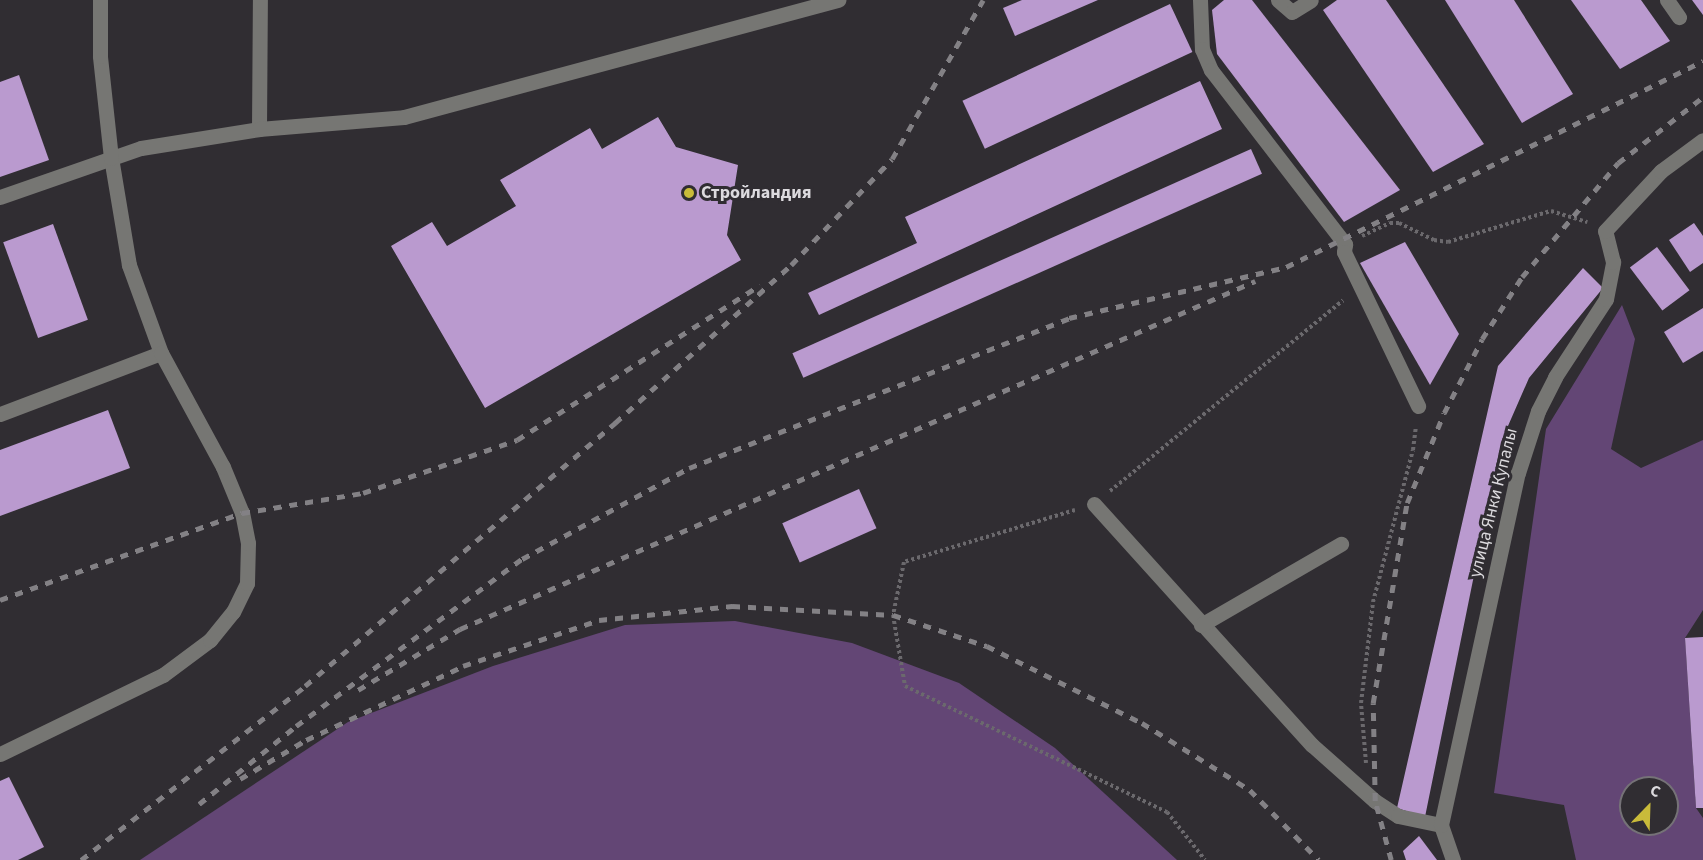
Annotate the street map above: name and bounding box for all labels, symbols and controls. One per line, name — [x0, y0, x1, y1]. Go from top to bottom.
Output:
place label: Стройландия — [701, 182, 812, 204]
marker: Стройландия — [682, 186, 696, 200]
street label: улица Янки Купалы — [1465, 426, 1523, 580]
north arrow — [1619, 776, 1679, 836]
text: С — [1647, 779, 1664, 803]

